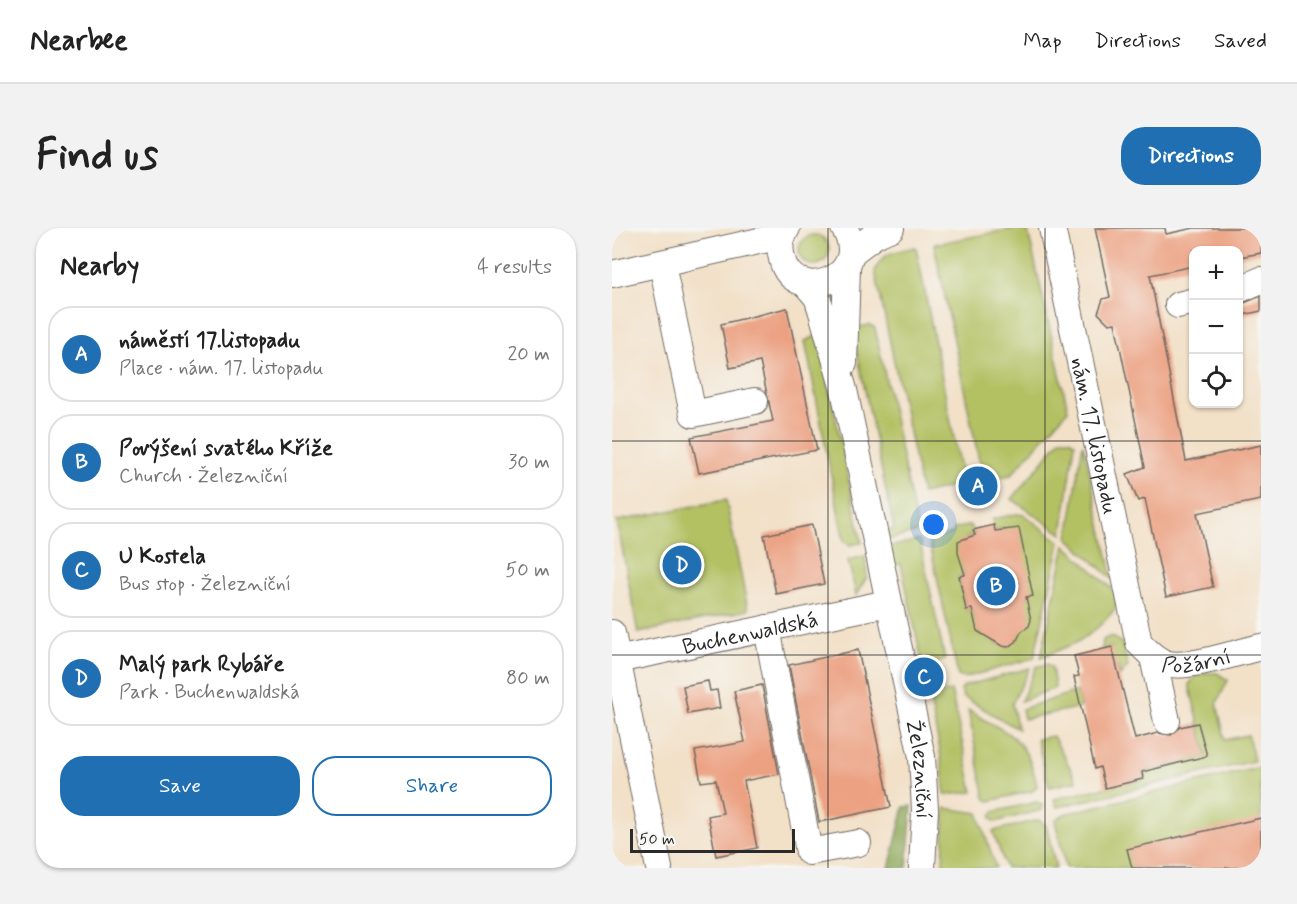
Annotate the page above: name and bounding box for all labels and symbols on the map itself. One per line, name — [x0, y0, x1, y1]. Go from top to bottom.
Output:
street label: nám. 17. listopadu — [1063, 355, 1124, 517]
pin: A — [958, 464, 998, 508]
your location — [919, 510, 948, 539]
pin: D — [662, 542, 702, 588]
pin: B — [976, 564, 1016, 608]
street label: Buchenwaldská — [680, 606, 821, 662]
street label: Požární — [1159, 643, 1234, 681]
pin: C — [904, 654, 944, 700]
street label: Železniční — [898, 718, 937, 820]
scale bar — [630, 826, 795, 854]

